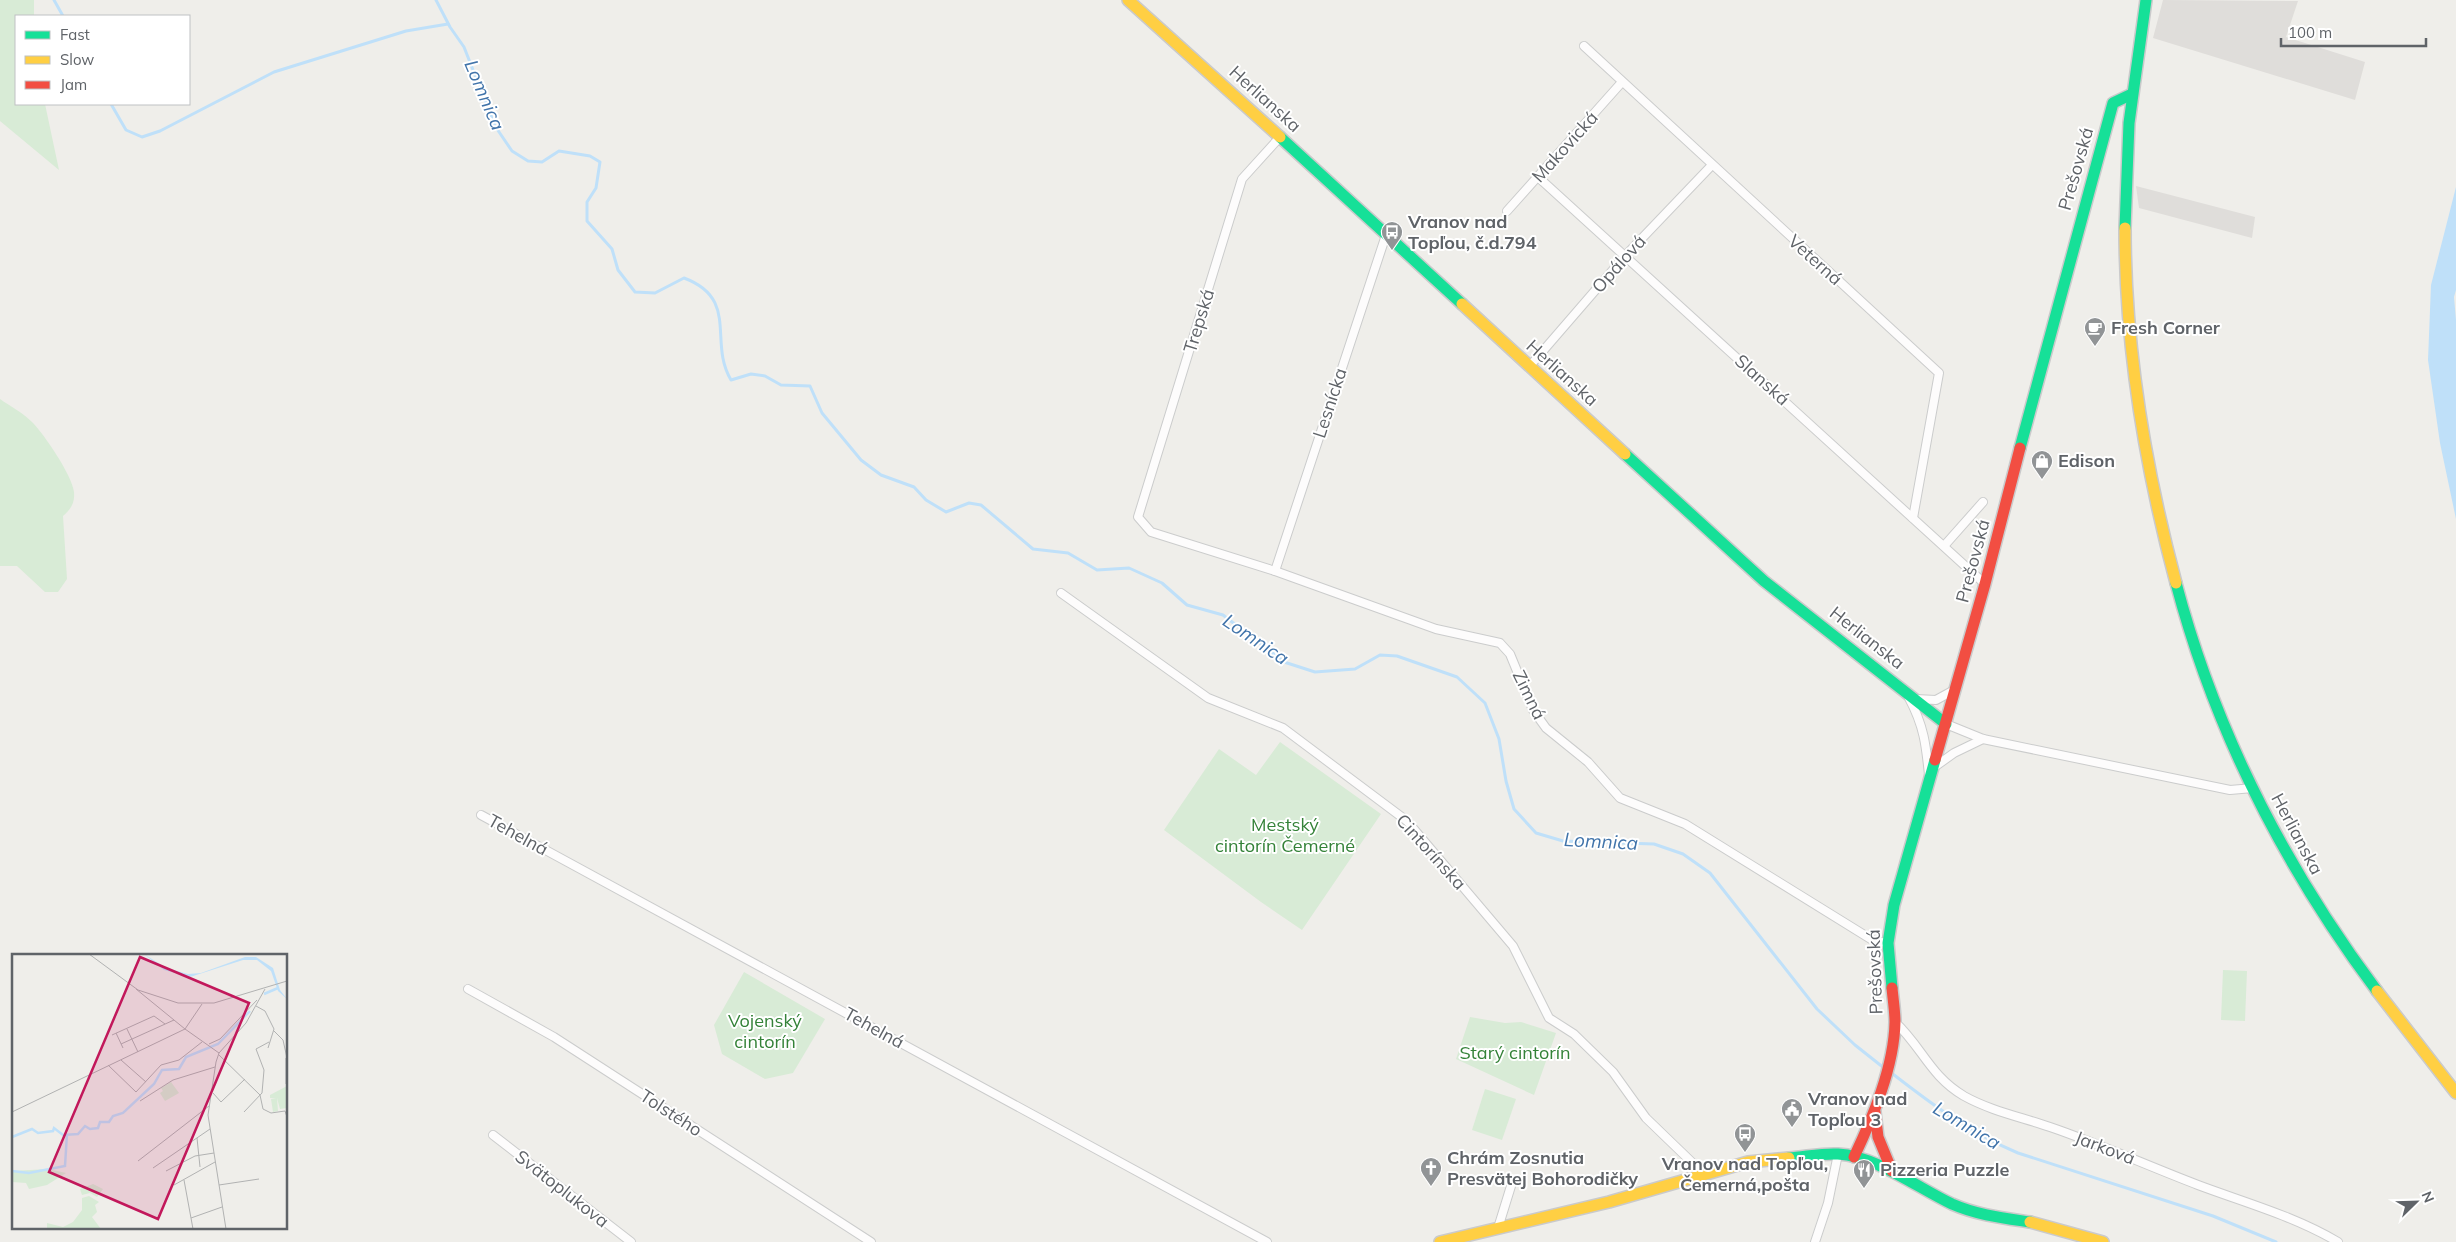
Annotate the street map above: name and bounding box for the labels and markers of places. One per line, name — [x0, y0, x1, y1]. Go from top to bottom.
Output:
place label: Vranov nad Topľou, č.d.794 — [1407, 210, 1537, 254]
bus stop icon: Vranov nad Topľou, č.d.794 — [1380, 220, 1404, 251]
cafe icon: Fresh Corner — [2083, 316, 2107, 347]
place label: Fresh Corner — [2111, 316, 2221, 339]
shop icon: Edison — [2030, 449, 2054, 480]
place label: Edison — [2058, 449, 2115, 472]
place label: Vranov nad Topľou 3 — [1807, 1087, 1907, 1131]
public building icon: Vranov nad Topľou 3 — [1780, 1097, 1804, 1128]
bus stop icon: Vranov nad Topľou, Čemerná,pošta — [1733, 1122, 1757, 1153]
place label: Chrám Zosnutia Presvätej Bohorodičky — [1447, 1146, 1638, 1190]
place label: Vranov nad Topľou, Čemerná,pošta — [1661, 1152, 1828, 1196]
church icon: Chrám Zosnutia Presvätej Bohorodičky — [1419, 1156, 1443, 1187]
restaurant icon: Pizzeria Puzzle — [1852, 1158, 1876, 1189]
place label: Pizzeria Puzzle — [1880, 1158, 2009, 1181]

